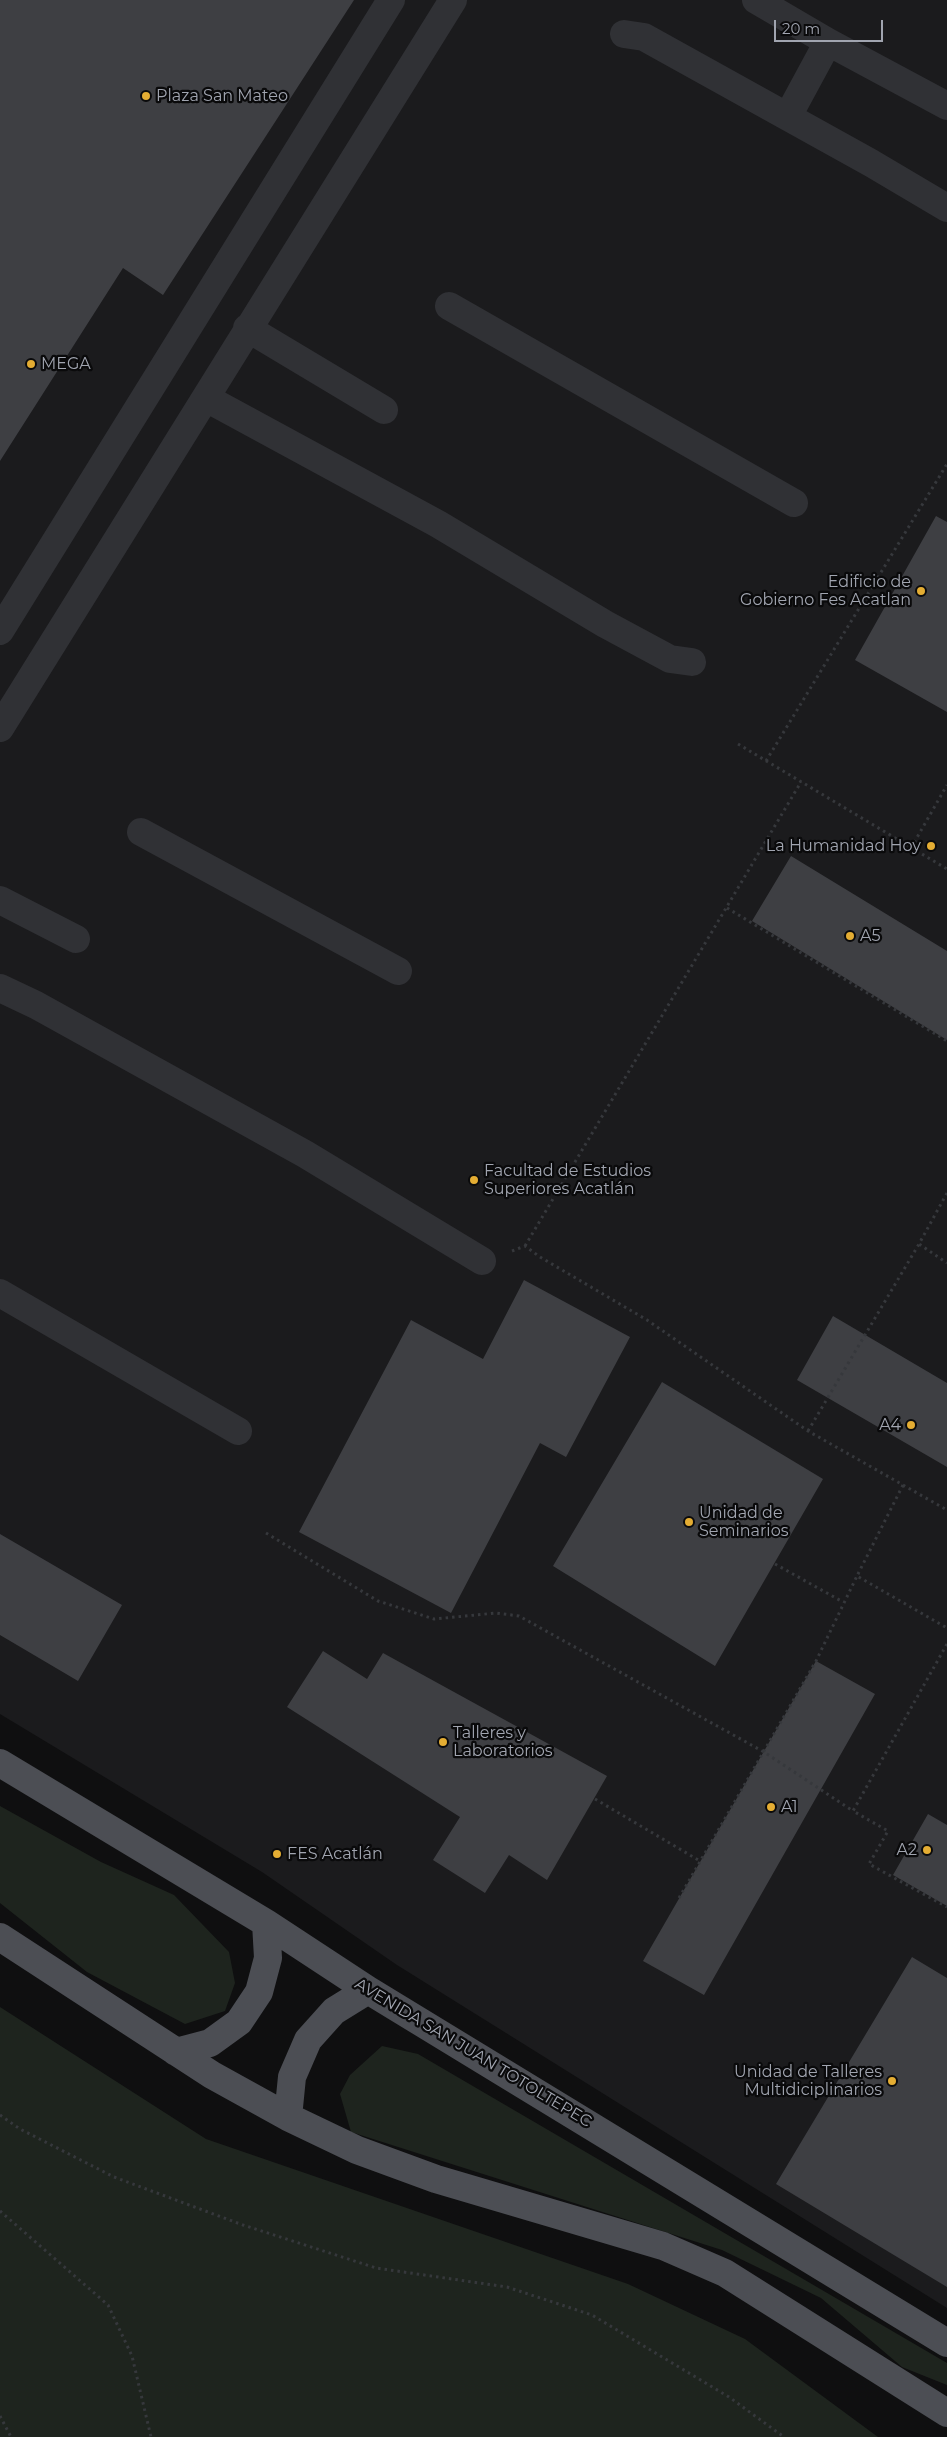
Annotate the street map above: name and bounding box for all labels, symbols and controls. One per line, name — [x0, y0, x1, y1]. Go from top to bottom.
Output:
scale bar — [777, 10, 886, 42]
text: 20 m — [782, 19, 820, 38]
place label: Plaza San Mateo — [156, 86, 288, 106]
marker: Plaza San Mateo — [140, 90, 152, 102]
place label: MEGA — [41, 354, 91, 374]
marker: MEGA — [25, 358, 37, 370]
place label: Edificio de Gobierno Fes Acatlan — [740, 572, 911, 610]
marker: Edificio de Gobierno Fes Acatlan — [915, 585, 927, 597]
place label: La Humanidad Hoy — [766, 836, 921, 856]
marker: La Humanidad Hoy — [925, 840, 937, 852]
place label: A5 — [860, 926, 881, 946]
marker: A5 — [844, 930, 856, 942]
place label: Facultad de Estudios Superiores Acatlán — [484, 1161, 651, 1199]
marker: Facultad de Estudios Superiores Acatlán — [468, 1174, 480, 1186]
place label: A4 — [879, 1415, 901, 1435]
marker: A4 — [905, 1419, 917, 1431]
place label: Unidad de Seminarios — [699, 1503, 788, 1541]
marker: Unidad de Seminarios — [683, 1516, 695, 1528]
place label: Talleres y Laboratorios — [453, 1723, 553, 1761]
marker: Talleres y Laboratorios — [437, 1736, 449, 1748]
place label: A1 — [781, 1797, 798, 1817]
marker: A1 — [765, 1801, 777, 1813]
place label: A2 — [896, 1840, 917, 1860]
place label: FES Acatlán — [287, 1844, 383, 1864]
marker: A2 — [921, 1844, 933, 1856]
marker: FES Acatlán — [271, 1848, 283, 1860]
street label: AVENIDA SAN JUAN TOTOLTEPEC — [351, 1975, 595, 2131]
place label: Unidad de Talleres Multidiciplinarios — [734, 2062, 882, 2100]
marker: Unidad de Talleres Multidiciplinarios — [886, 2075, 898, 2087]

